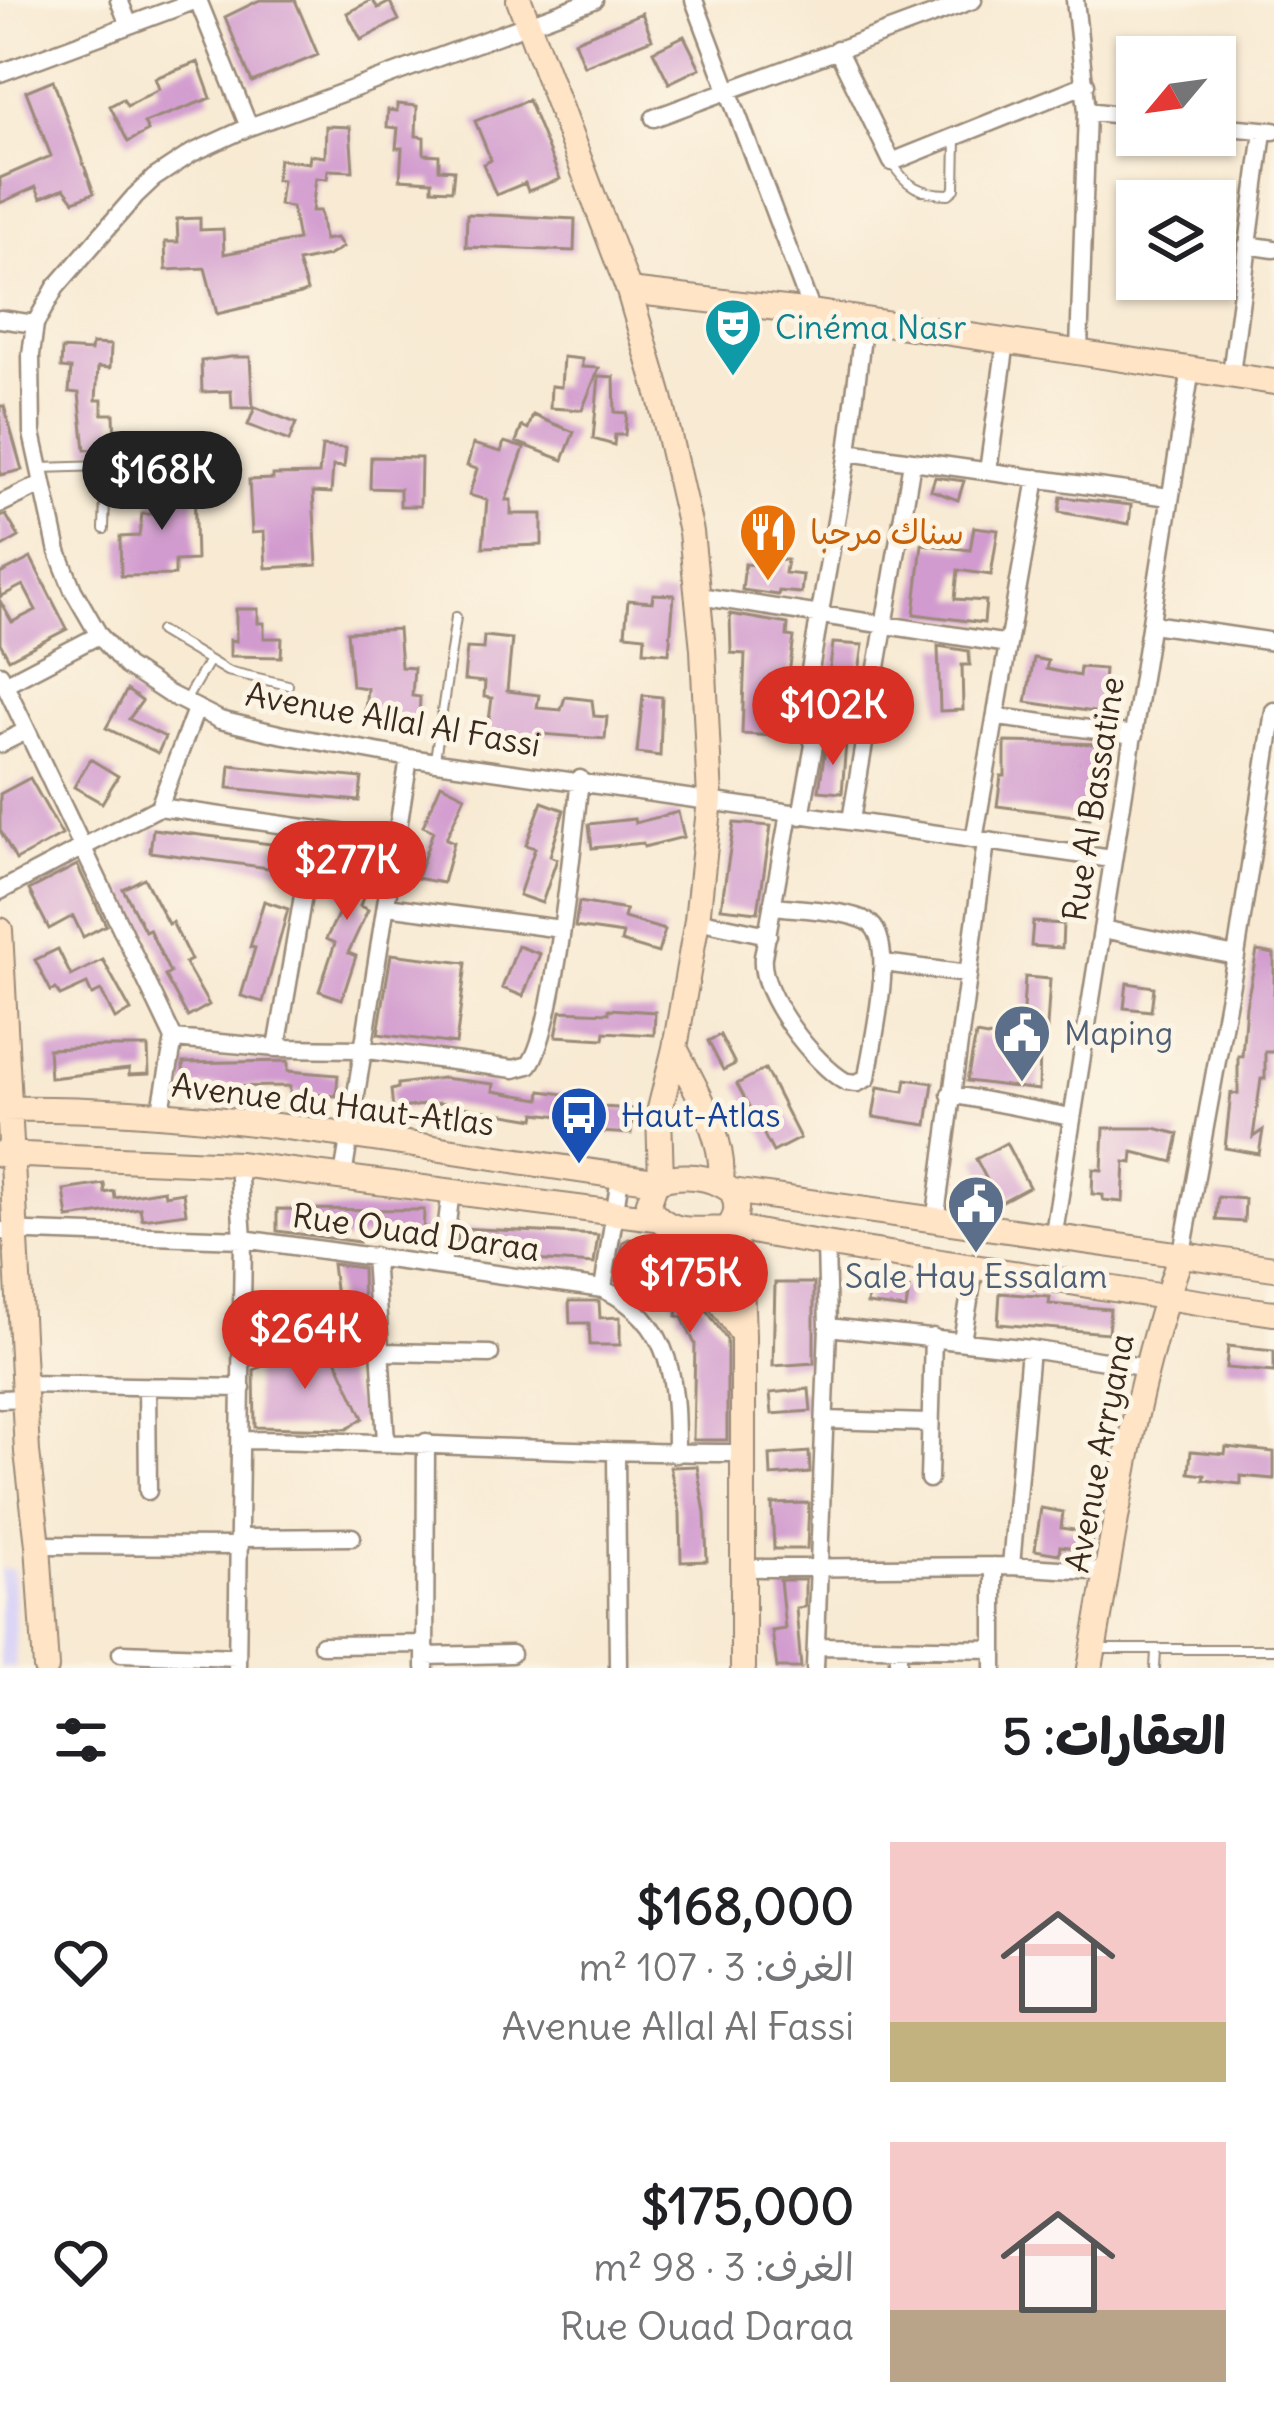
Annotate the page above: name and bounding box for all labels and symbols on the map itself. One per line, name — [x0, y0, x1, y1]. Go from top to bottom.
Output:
north arrow — [1116, 36, 1236, 156]
theatre icon: Cinéma Nasr — [702, 296, 764, 378]
place label: Cinéma Nasr — [775, 306, 967, 348]
pin: $168K — [78, 431, 246, 533]
restaurant icon: سناك مرحبا — [737, 501, 799, 583]
place label: سناك مرحبا — [810, 511, 964, 553]
pin: $102K — [749, 666, 917, 768]
street label: Avenue Allal Al Fassi — [242, 672, 544, 766]
street label: Rue Al Bassatine — [1053, 674, 1133, 924]
pin: $277K — [263, 821, 431, 923]
public building icon: Maping — [991, 1002, 1053, 1084]
place label: Maping — [1064, 1012, 1173, 1054]
street label: Avenue du Haut-Atlas — [169, 1063, 497, 1145]
bus stop icon: Haut-Atlas — [548, 1084, 610, 1166]
place label: Haut-Atlas — [621, 1094, 780, 1136]
public building icon: Sale Hay Essalam — [945, 1173, 1007, 1255]
street label: Rue Ouad Daraa — [290, 1194, 542, 1270]
pin: $175K — [606, 1234, 774, 1336]
place label: Sale Hay Essalam — [845, 1255, 1107, 1297]
pin: $264K — [221, 1290, 389, 1392]
street label: Avenue Arryana — [1055, 1330, 1143, 1576]

